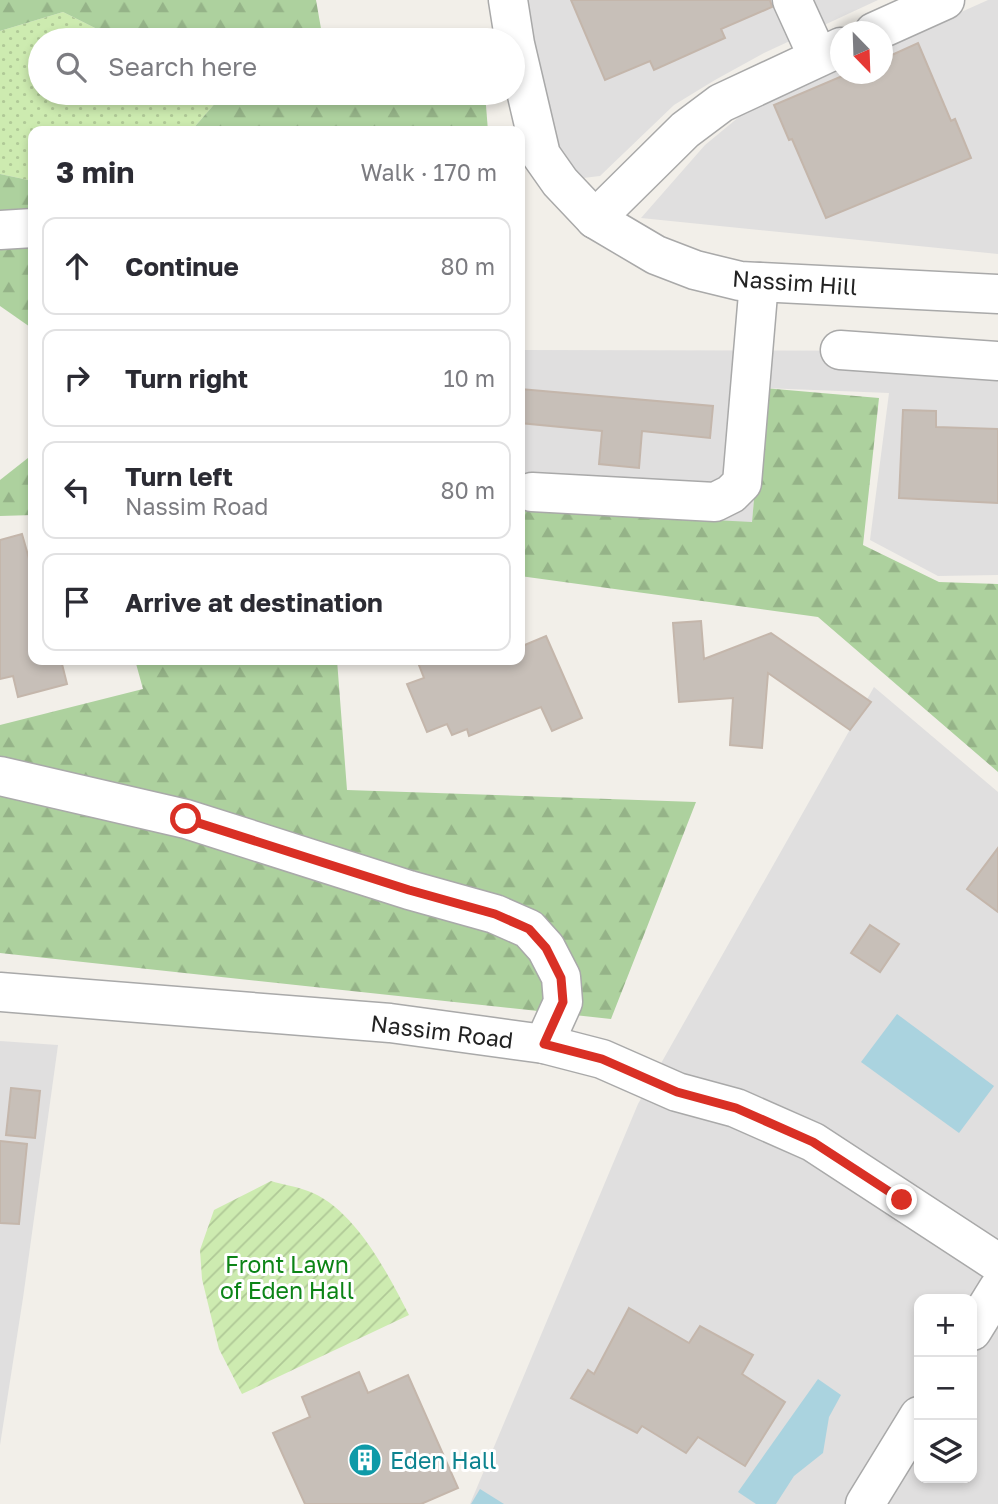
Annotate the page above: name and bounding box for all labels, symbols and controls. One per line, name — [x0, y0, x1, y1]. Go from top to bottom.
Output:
north arrow — [830, 21, 893, 84]
search box — [28, 28, 525, 105]
icon: search — [52, 48, 90, 86]
text: Search here — [108, 51, 257, 82]
text: 3 min — [56, 154, 134, 190]
text: Walk · 170 m — [360, 158, 497, 186]
icon: ahead — [58, 247, 96, 285]
text: Continue — [125, 251, 239, 282]
text: 80 m — [441, 252, 495, 280]
street label: Nassim Hill — [731, 264, 859, 300]
icon: right — [58, 359, 96, 397]
text: Turn right — [125, 363, 248, 394]
text: 10 m — [443, 364, 495, 392]
text: Turn left — [125, 461, 233, 492]
icon: left — [58, 471, 96, 509]
text: 80 m — [441, 476, 495, 504]
text: Nassim Road — [125, 492, 268, 520]
icon: arrive — [58, 583, 96, 621]
text: Arrive at destination — [125, 587, 383, 618]
route start — [170, 803, 201, 834]
street label: Nassim Road — [369, 1008, 515, 1054]
route end — [886, 1184, 917, 1215]
park label: Front Lawn of Eden Hall — [220, 1250, 354, 1304]
map controls — [914, 1294, 977, 1483]
button: + — [914, 1294, 977, 1357]
button: − — [914, 1357, 977, 1420]
button: layers — [914, 1420, 977, 1483]
building icon: Eden Hall — [346, 1441, 384, 1479]
place label: Eden Hall — [390, 1446, 496, 1474]

